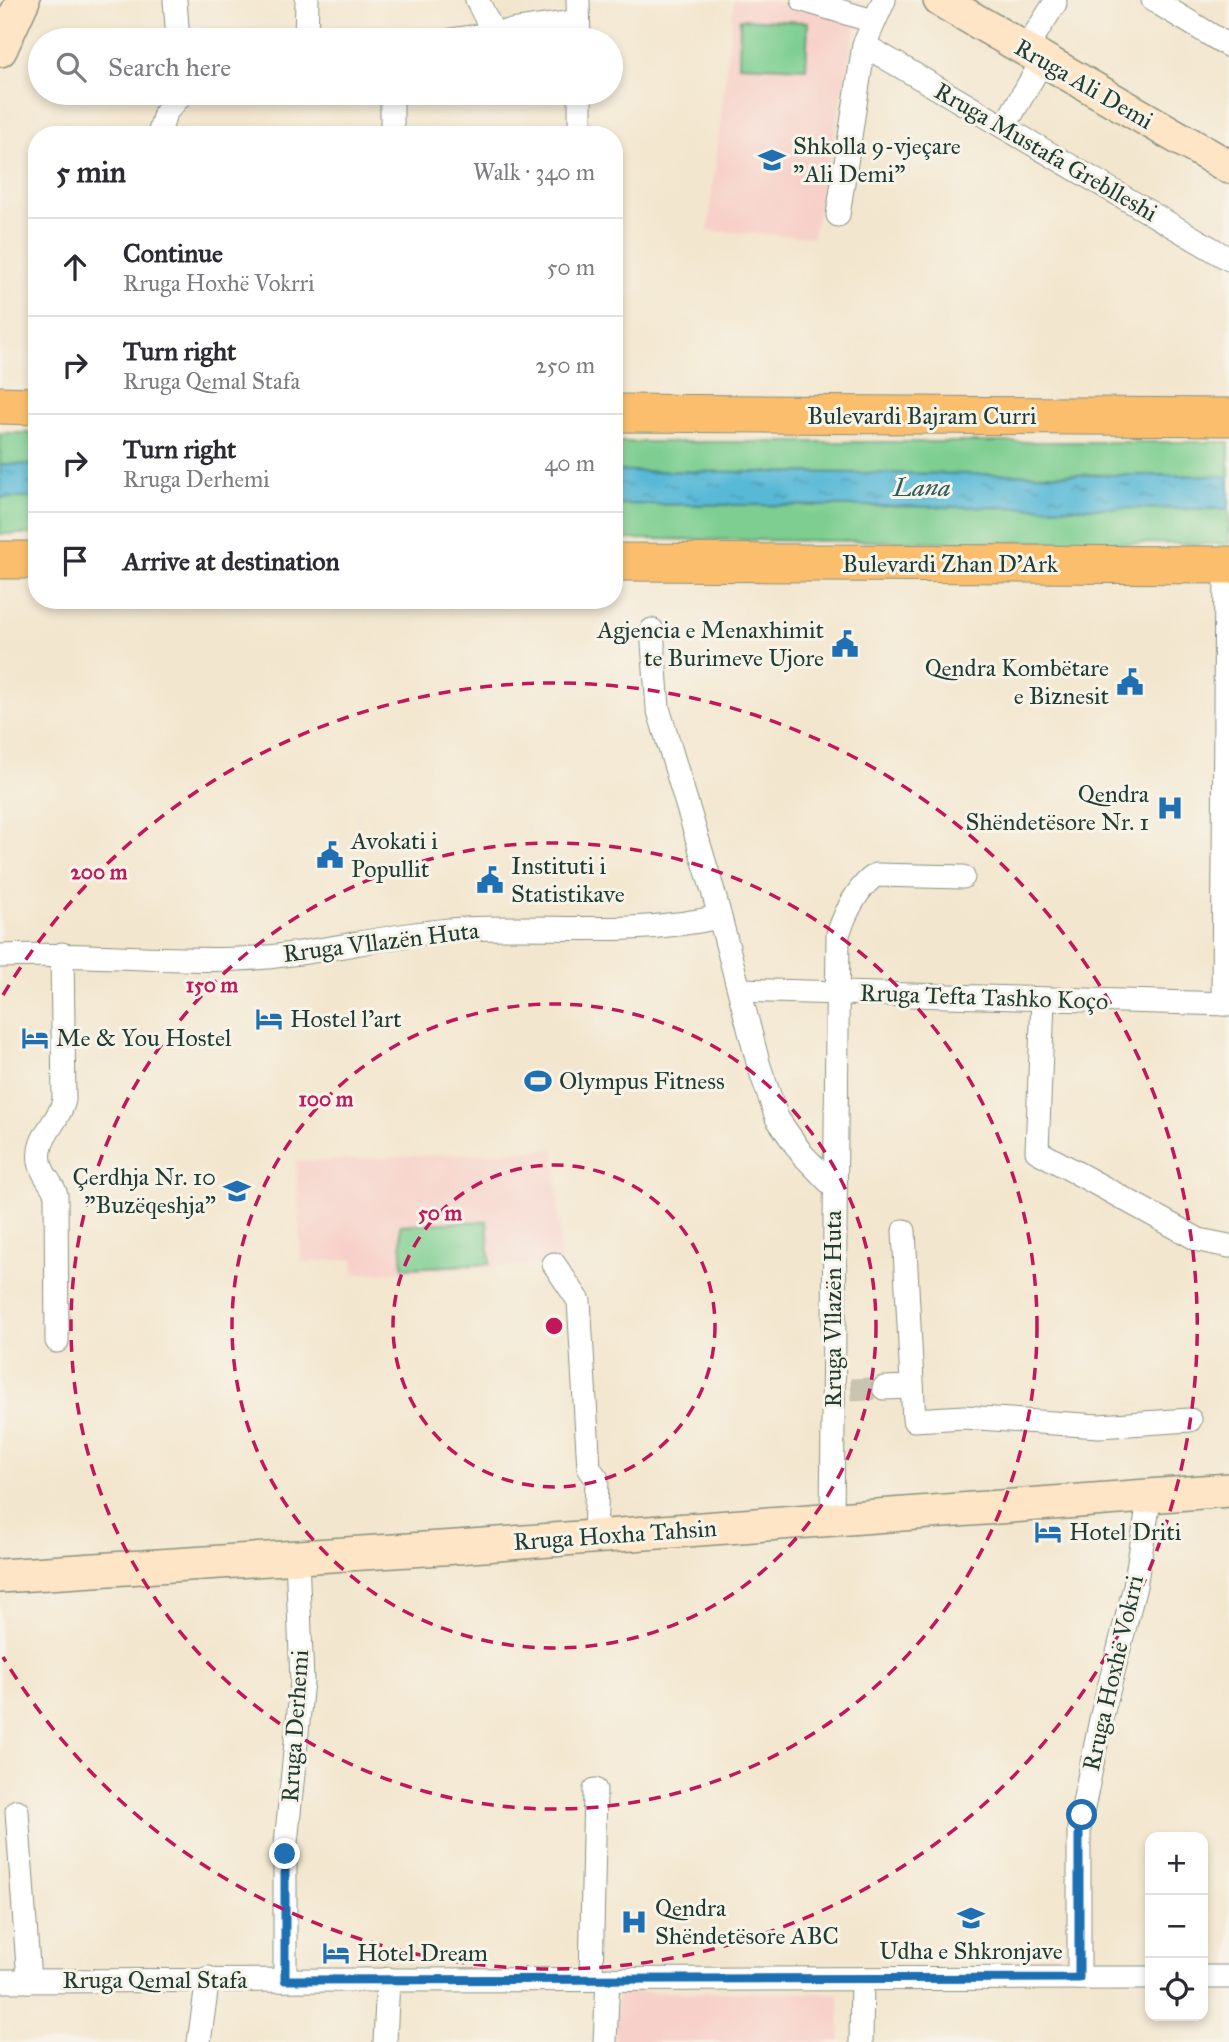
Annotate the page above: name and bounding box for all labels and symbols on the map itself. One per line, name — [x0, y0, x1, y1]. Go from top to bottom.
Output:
street label: Rruga Ali Demi — [1009, 32, 1159, 136]
street label: Rruga Mustafa Greblleshi — [929, 76, 1163, 228]
place label: Shkolla 9-vjeçare "Ali Demi" — [793, 131, 961, 189]
school or university icon: Shkolla 9-vjeçare "Ali Demi" — [757, 145, 787, 175]
street label: Bulevardi Bajram Curri — [807, 401, 1037, 431]
water label: Lana — [892, 471, 951, 503]
street label: Bulevardi Zhan D'Ark — [842, 549, 1059, 579]
place label: Agjencia e Menaxhimit te Burimeve Ujore — [596, 615, 825, 673]
public building icon: Agjencia e Menaxhimit te Burimeve Ujore — [830, 629, 860, 659]
place label: Qendra Kombëtare e Biznesit — [925, 653, 1110, 711]
public building icon: Qendra Kombëtare e Biznesit — [1115, 667, 1145, 697]
place label: Qendra Shëndetësore Nr. 1 — [965, 779, 1150, 837]
hospital icon: Qendra Shëndetësore Nr. 1 — [1155, 793, 1185, 823]
place label: Avokati i Popullit — [350, 826, 438, 884]
public building icon: Avokati i Popullit — [315, 840, 345, 870]
place label: Instituti i Statistikave — [511, 851, 625, 909]
text: 200 m — [71, 859, 128, 885]
public building icon: Instituti i Statistikave — [475, 865, 505, 895]
street label: Rruga Vllazën Huta — [281, 915, 482, 969]
text: 150 m — [186, 972, 238, 998]
street label: Rruga Tefta Tashko Koço — [859, 978, 1109, 1016]
hotel icon: Hostel l’art — [254, 1004, 284, 1034]
place label: Hostel l’art — [290, 1004, 402, 1034]
hotel icon: Me & You Hostel — [20, 1023, 50, 1053]
place label: Me & You Hostel — [56, 1023, 232, 1053]
sports icon: Olympus Fitness — [523, 1066, 553, 1096]
place label: Olympus Fitness — [559, 1066, 725, 1096]
text: 100 m — [299, 1086, 354, 1112]
place label: Çerdhja Nr. 10 "Buzëqeshja" — [72, 1162, 216, 1220]
school or university icon: Çerdhja Nr. 10 "Buzëqeshja" — [222, 1176, 252, 1206]
text: 50 m — [418, 1200, 462, 1226]
street label: Rruga Vllazën Huta — [818, 1210, 848, 1408]
centre of rings — [542, 1314, 566, 1338]
street label: Rruga Hoxha Tahsin — [512, 1513, 718, 1557]
hotel icon: Hotel Driti — [1033, 1517, 1063, 1547]
place label: Hotel Driti — [1069, 1517, 1182, 1547]
street label: Rruga Hoxhë Vokrri — [1076, 1572, 1150, 1774]
street label: Rruga Derhemi — [275, 1648, 315, 1803]
route start — [1066, 1799, 1097, 1830]
route end — [269, 1838, 300, 1869]
place label: Qendra Shëndetësore ABC — [655, 1893, 839, 1951]
school or university icon: Udha e Shkronjave — [956, 1903, 986, 1933]
hospital icon: Qendra Shëndetësore ABC — [619, 1907, 649, 1937]
place label: Udha e Shkronjave — [879, 1936, 1063, 1966]
hotel icon: Hotel Dream — [321, 1938, 351, 1968]
place label: Hotel Dream — [357, 1938, 488, 1968]
street label: Rruga Qemal Stafa — [63, 1965, 248, 1995]

